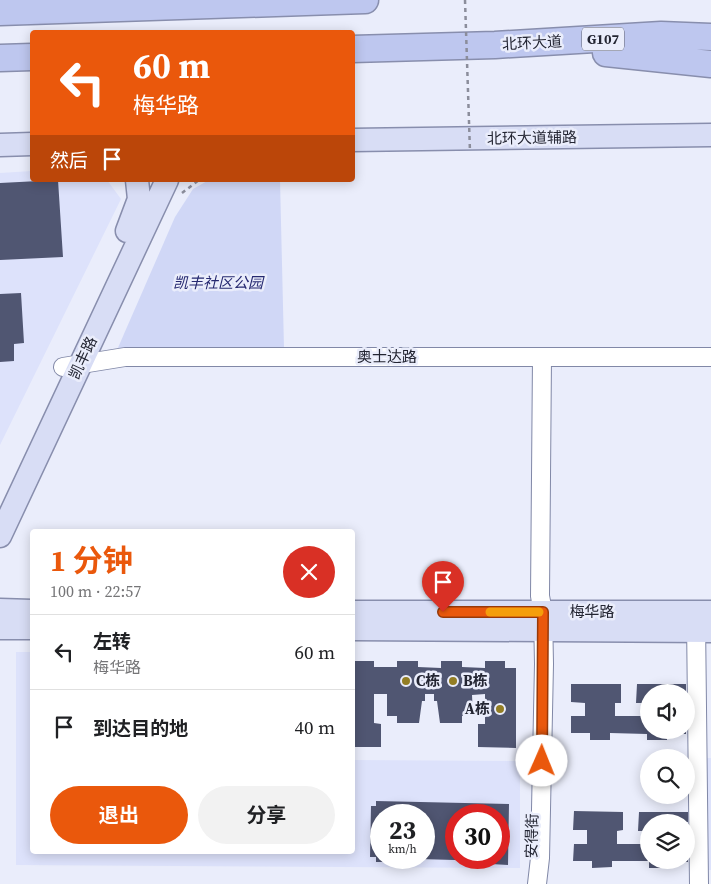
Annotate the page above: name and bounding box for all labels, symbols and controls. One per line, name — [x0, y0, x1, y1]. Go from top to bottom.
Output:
road number: G107 — [582, 28, 624, 50]
street label: 北环大道 — [501, 30, 562, 55]
text: 60 m — [133, 42, 210, 90]
icon: left — [50, 50, 115, 115]
text: 梅华路 — [133, 90, 199, 120]
street label: 北环大道辅路 — [487, 126, 577, 149]
icon: arrive — [98, 145, 126, 173]
text: 然后 — [50, 147, 88, 173]
park label: 凯丰社区公园 — [173, 272, 265, 293]
street label: 凯丰路 — [64, 333, 102, 383]
street label: 奥士达路 — [357, 346, 417, 367]
text: 1 分钟 — [50, 540, 133, 581]
button: close — [283, 546, 335, 598]
pin — [422, 561, 464, 612]
icon: arrive — [429, 568, 457, 596]
text: 100 m · 22:57 — [50, 580, 141, 602]
street label: 梅华路 — [569, 601, 615, 622]
text: 左转 — [93, 628, 131, 654]
icon: left — [50, 638, 78, 666]
text: 60 m — [294, 639, 335, 665]
text: 梅华路 — [93, 656, 141, 678]
place label: C栋 — [416, 670, 440, 691]
place label: B栋 — [463, 670, 488, 691]
marker: C栋 — [400, 675, 412, 687]
marker: B栋 — [447, 675, 459, 687]
map controls — [640, 684, 695, 869]
button: sound — [640, 684, 695, 739]
place label: A栋 — [465, 698, 490, 719]
marker: A栋 — [494, 703, 506, 715]
icon: arrive — [50, 713, 78, 741]
text: 40 m — [294, 714, 335, 740]
text: 到达目的地 — [93, 715, 188, 741]
position arrow — [515, 734, 567, 786]
button: search — [640, 749, 695, 804]
button: 退出 — [50, 786, 188, 844]
button: 分享 — [198, 786, 335, 844]
speed limit sign: 30 — [445, 804, 510, 869]
text: 23 — [389, 813, 416, 847]
street label: 安得街 — [521, 813, 542, 859]
button: layers — [640, 814, 695, 869]
text: km/h — [388, 841, 417, 857]

